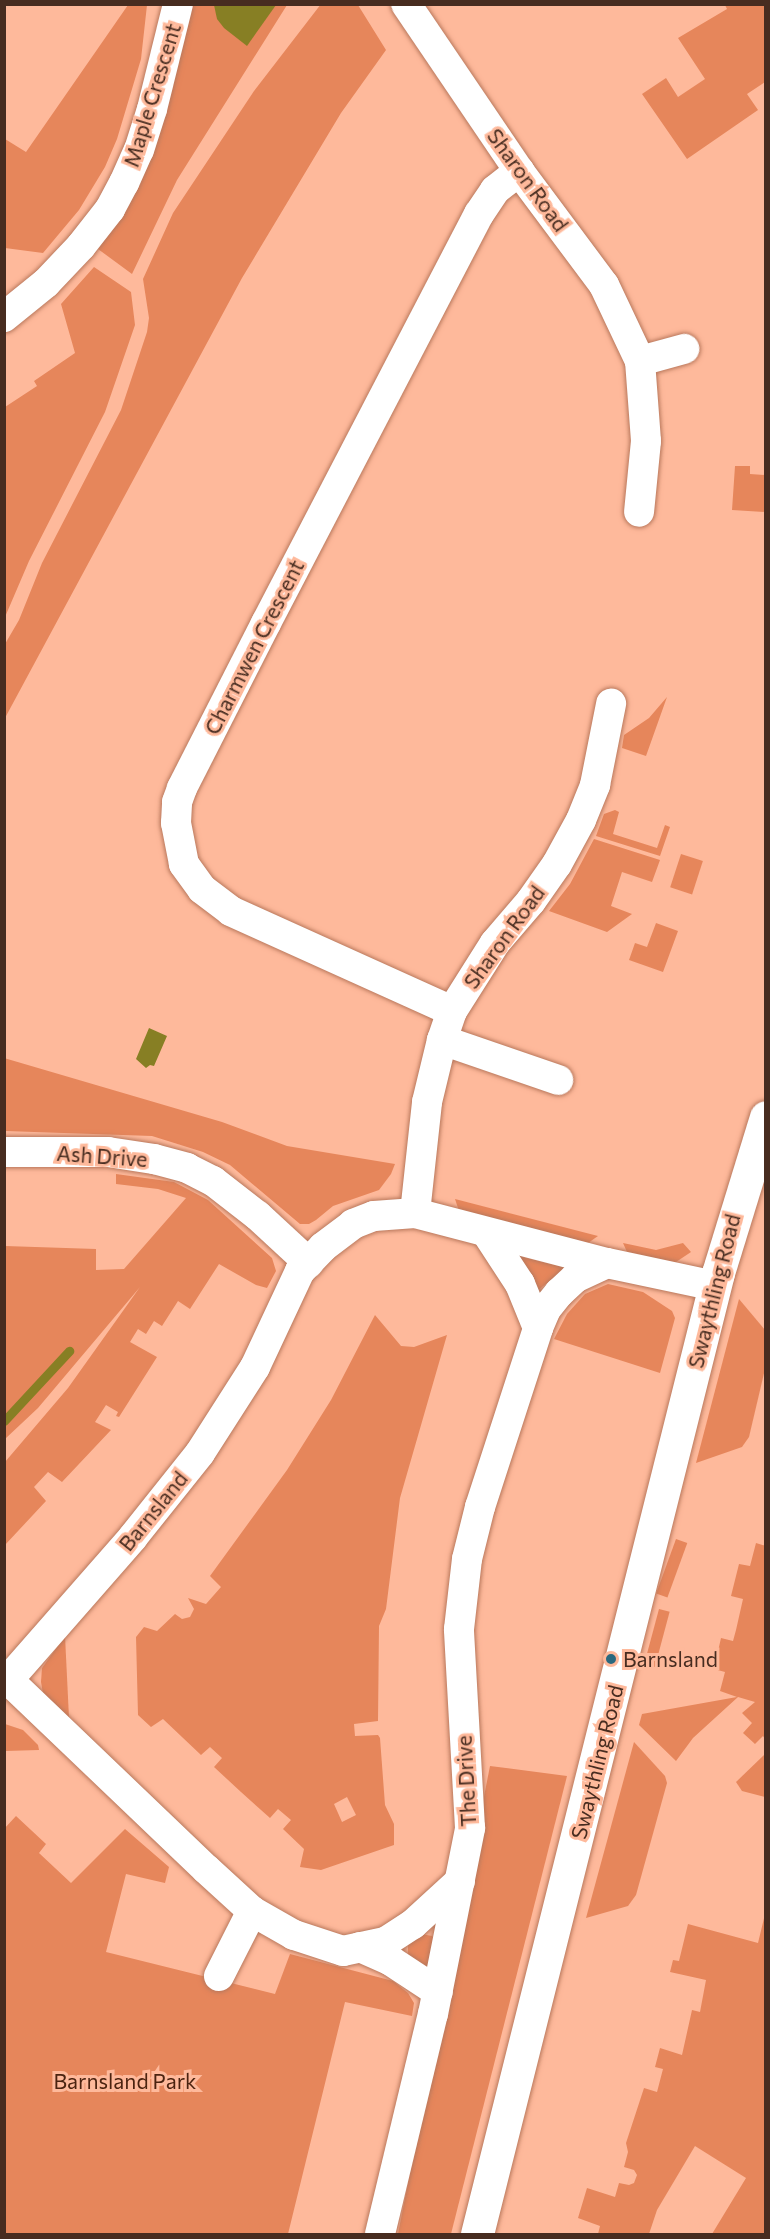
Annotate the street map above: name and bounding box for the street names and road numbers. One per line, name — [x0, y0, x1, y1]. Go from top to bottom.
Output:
street label: Maple Crescent — [118, 20, 186, 170]
street label: Sharon Road — [482, 124, 574, 236]
street label: Charmwen Crescent — [199, 555, 309, 739]
street label: Sharon Road — [458, 881, 550, 993]
street label: Ash Drive — [56, 1140, 148, 1172]
street label: Swaythling Road — [683, 1211, 745, 1371]
street label: Barnsland — [113, 1466, 193, 1556]
street label: Swaythling Road — [566, 1682, 628, 1842]
street label: The Drive — [451, 1735, 481, 1827]

